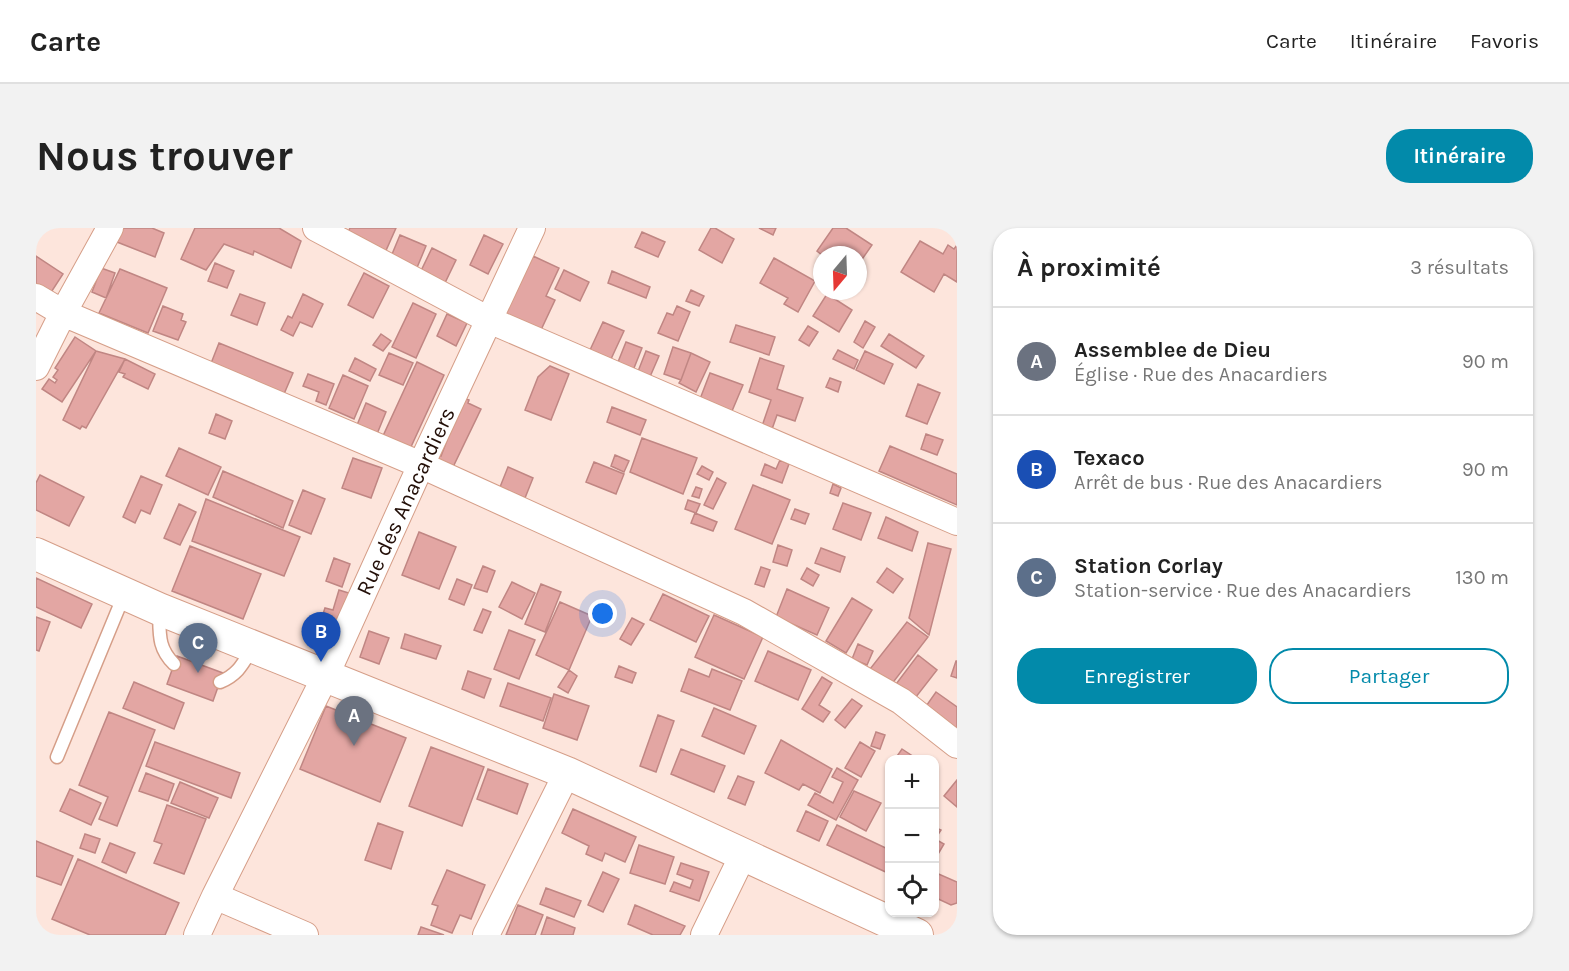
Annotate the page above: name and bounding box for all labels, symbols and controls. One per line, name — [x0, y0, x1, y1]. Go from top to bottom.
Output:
text: Carte — [30, 25, 101, 58]
text: Carte — [1266, 29, 1317, 53]
text: Itinéraire — [1350, 29, 1437, 53]
text: Favoris — [1470, 29, 1539, 53]
button: Itinéraire — [1386, 129, 1533, 183]
text: Nous trouver — [36, 131, 293, 181]
north arrow — [813, 246, 867, 300]
text: À proximité — [1017, 252, 1161, 283]
text: 3 résultats — [1410, 256, 1509, 279]
text: Assemblee de Dieu — [1074, 337, 1271, 363]
text: A — [1030, 350, 1043, 373]
text: 90 m — [1462, 350, 1509, 373]
text: Église · Rue des Anacardiers — [1074, 363, 1328, 386]
street label: Rue des Anacardiers — [351, 403, 461, 599]
text: Texaco — [1074, 445, 1145, 471]
text: B — [1030, 458, 1043, 481]
text: 90 m — [1462, 458, 1509, 481]
text: Arrêt de bus · Rue des Anacardiers — [1074, 471, 1383, 494]
text: Station Corlay — [1074, 553, 1223, 579]
text: C — [1030, 566, 1043, 589]
text: 130 m — [1455, 566, 1509, 589]
text: Station-service · Rue des Anacardiers — [1074, 579, 1411, 602]
your location — [588, 599, 617, 628]
pin: B — [302, 612, 340, 662]
pin: C — [178, 624, 218, 673]
button: Enregistrer — [1017, 648, 1257, 704]
button: Partager — [1269, 648, 1509, 704]
pin: A — [334, 696, 374, 746]
map controls — [885, 755, 939, 917]
button: + — [885, 755, 939, 809]
button: − — [885, 809, 939, 863]
button: locate — [885, 863, 939, 917]

